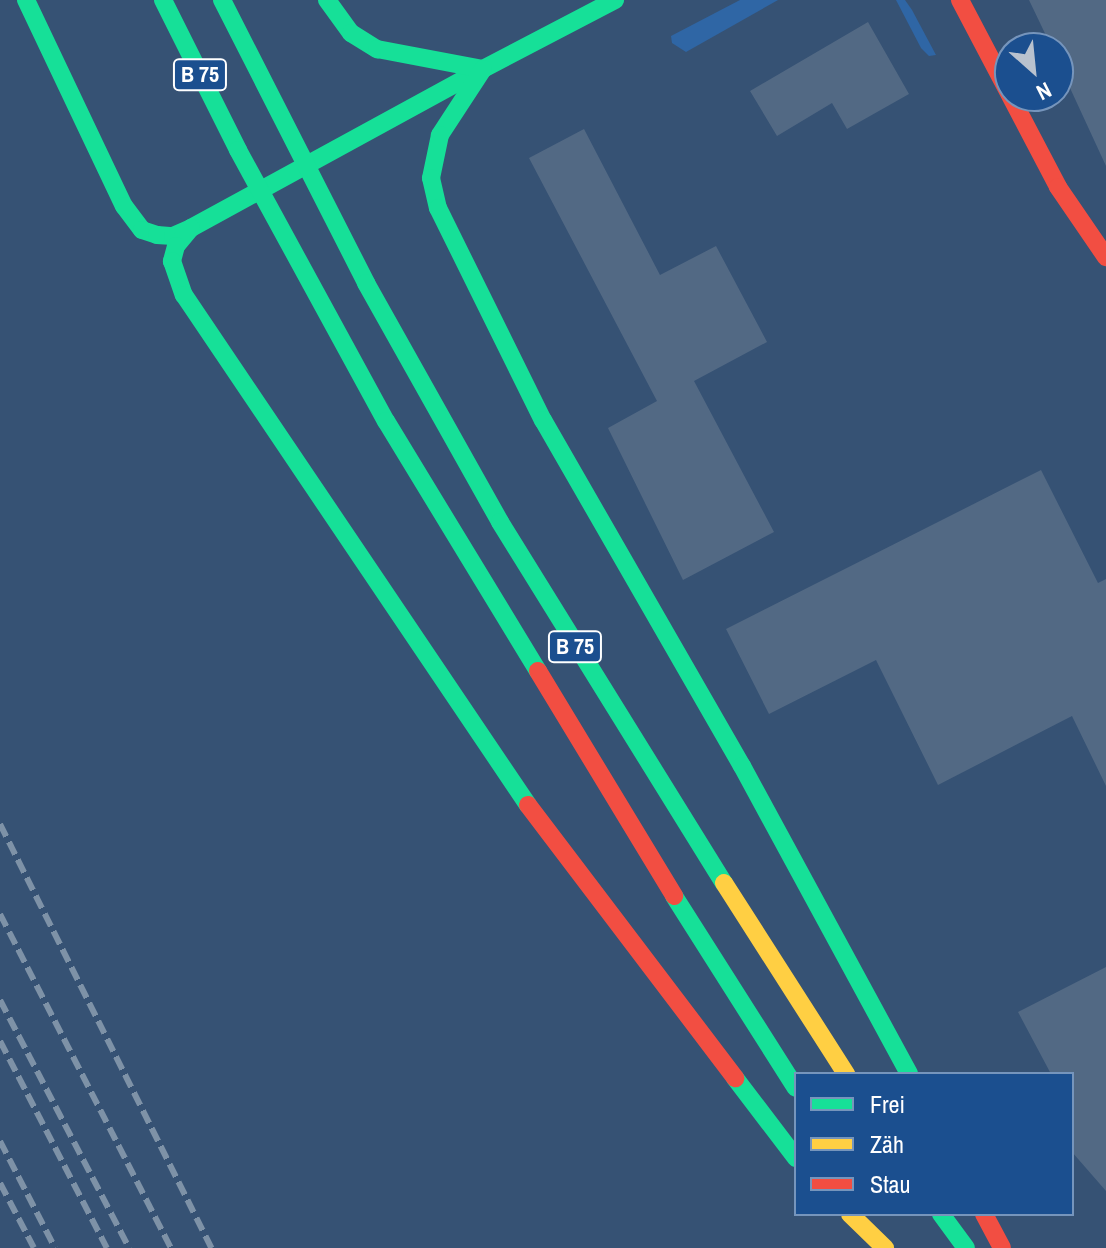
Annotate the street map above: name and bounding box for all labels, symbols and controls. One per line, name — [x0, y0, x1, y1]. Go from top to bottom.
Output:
north arrow — [994, 32, 1074, 112]
road number: B 75 — [172, 57, 228, 93]
text: N — [1031, 75, 1057, 108]
road number: B 75 — [547, 629, 603, 665]
legend — [794, 1072, 1074, 1216]
text: Frei — [870, 1088, 905, 1120]
text: Zäh — [870, 1128, 904, 1160]
text: Stau — [870, 1168, 911, 1200]

